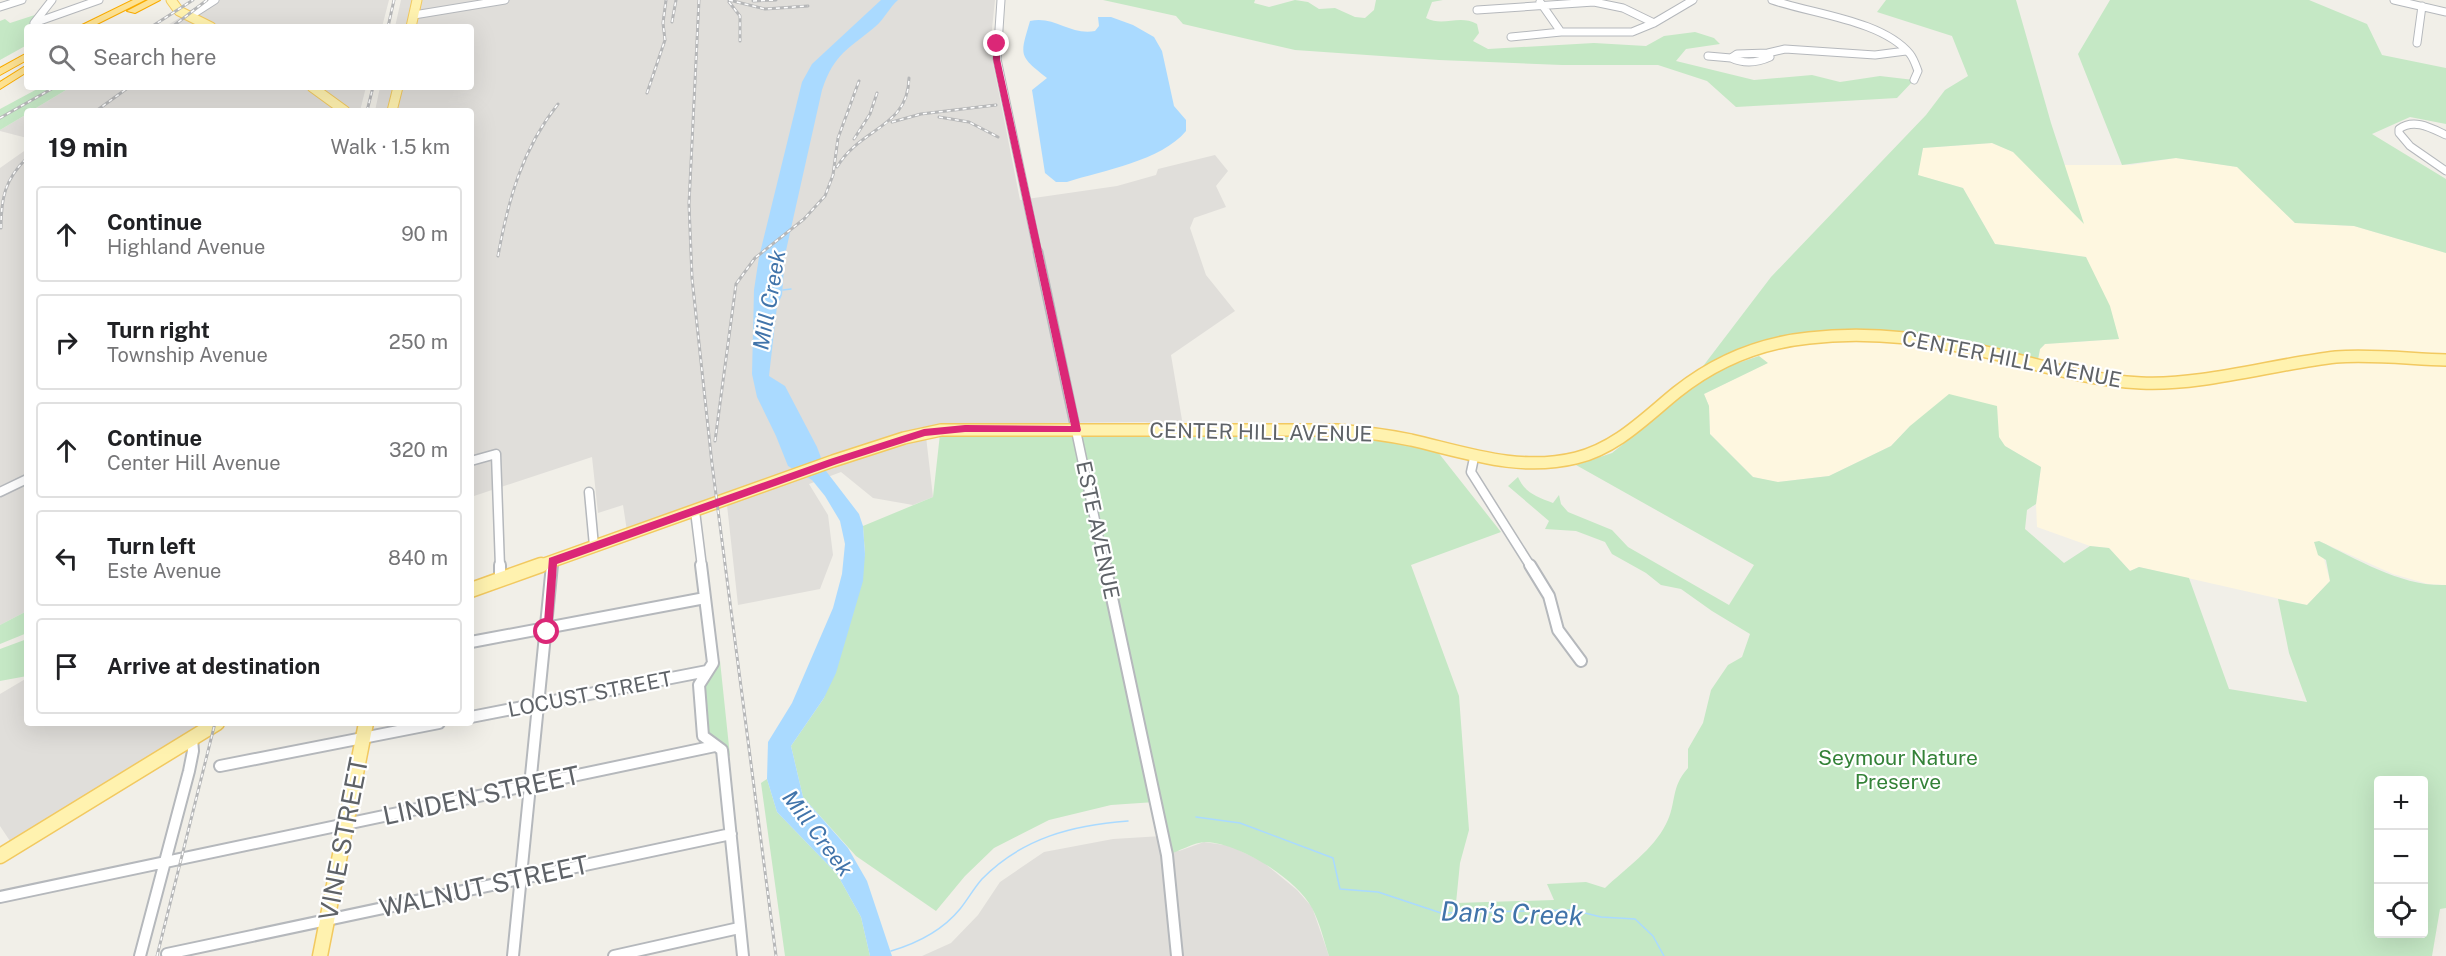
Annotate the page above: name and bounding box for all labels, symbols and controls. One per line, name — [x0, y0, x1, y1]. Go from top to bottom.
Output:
search box — [24, 24, 474, 90]
route end — [983, 30, 1009, 56]
icon: search — [45, 41, 78, 74]
text: Search here — [93, 44, 217, 70]
text: 19 min — [48, 132, 128, 163]
text: Walk · 1.5 km — [331, 135, 450, 159]
text: Continue — [107, 209, 202, 235]
icon: ahead — [50, 218, 83, 251]
text: 90 m — [401, 222, 448, 246]
text: Highland Avenue — [107, 235, 265, 259]
water label: Mill Creek — [747, 248, 791, 352]
text: Turn right — [107, 317, 210, 343]
street label: CENTER HILL AVENUE — [1900, 325, 2124, 393]
icon: right — [50, 326, 83, 359]
text: 250 m — [389, 330, 448, 354]
text: Township Avenue — [107, 343, 268, 367]
street label: CENTER HILL AVENUE — [1149, 418, 1373, 446]
text: Continue — [107, 425, 202, 451]
icon: ahead — [50, 434, 83, 467]
text: 320 m — [389, 438, 448, 462]
text: Center Hill Avenue — [107, 451, 280, 475]
street label: ESTE AVENUE — [1071, 459, 1125, 601]
text: Turn left — [107, 533, 196, 559]
icon: left — [50, 542, 83, 575]
text: 840 m — [388, 546, 448, 570]
text: Este Avenue — [107, 559, 221, 583]
route start — [533, 618, 559, 644]
icon: arrive — [50, 650, 83, 683]
text: Arrive at destination — [107, 653, 320, 679]
street label: LOCUST STREET — [506, 666, 674, 722]
park label: Seymour Nature Preserve — [1818, 745, 1978, 794]
street label: VINE STREET — [312, 755, 374, 923]
street label: LINDEN STREET — [380, 759, 582, 831]
map controls — [2374, 776, 2428, 938]
button: + — [2374, 776, 2428, 830]
water label: Mill Creek — [777, 785, 859, 881]
button: − — [2374, 830, 2428, 884]
street label: WALNUT STREET — [377, 849, 591, 923]
button: locate — [2374, 884, 2428, 938]
water label: Dan’s Creek — [1440, 895, 1584, 931]

